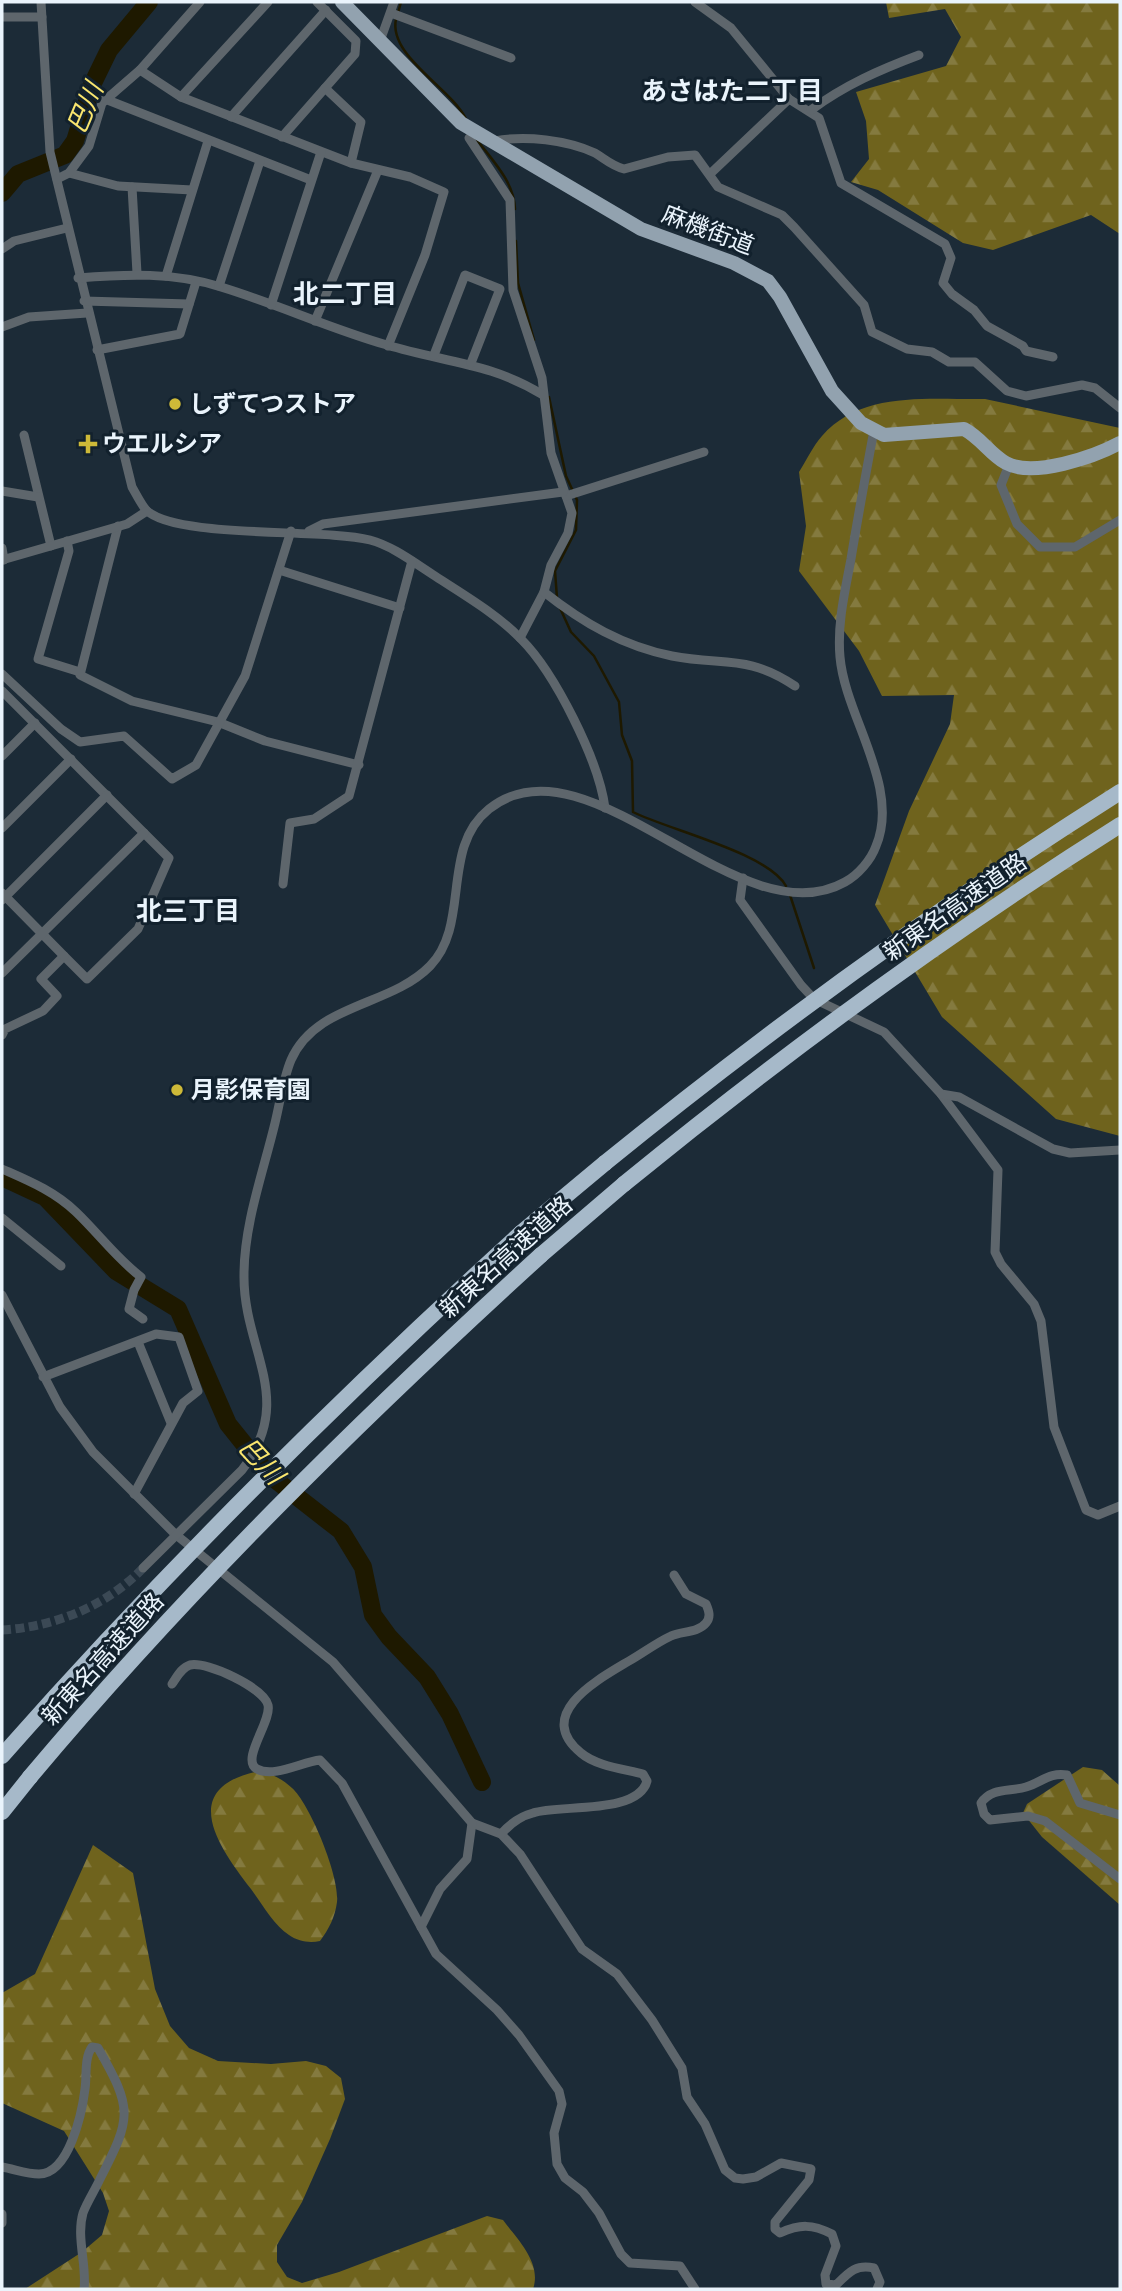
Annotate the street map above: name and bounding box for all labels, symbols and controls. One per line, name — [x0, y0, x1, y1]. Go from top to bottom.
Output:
water label: 巴川 — [61, 75, 111, 138]
district label: あさはた二丁目 — [641, 76, 823, 107]
street label: 麻機街道 — [658, 200, 758, 260]
district label: 北二丁目 — [293, 279, 397, 310]
place label: しずてつストア — [189, 390, 356, 418]
marker: しずてつストア — [167, 396, 183, 412]
place label: ウエルシア — [102, 430, 222, 458]
marker: ウエルシア — [80, 436, 96, 452]
street label: 新東名高速道路 — [878, 847, 1032, 967]
district label: 北三丁目 — [136, 896, 240, 927]
place label: 月影保育園 — [191, 1076, 311, 1104]
marker: 月影保育園 — [169, 1082, 185, 1098]
street label: 新東名高速道路 — [434, 1190, 578, 1324]
water label: 巴川 — [232, 1432, 292, 1493]
street label: 新東名高速道路 — [36, 1587, 170, 1731]

